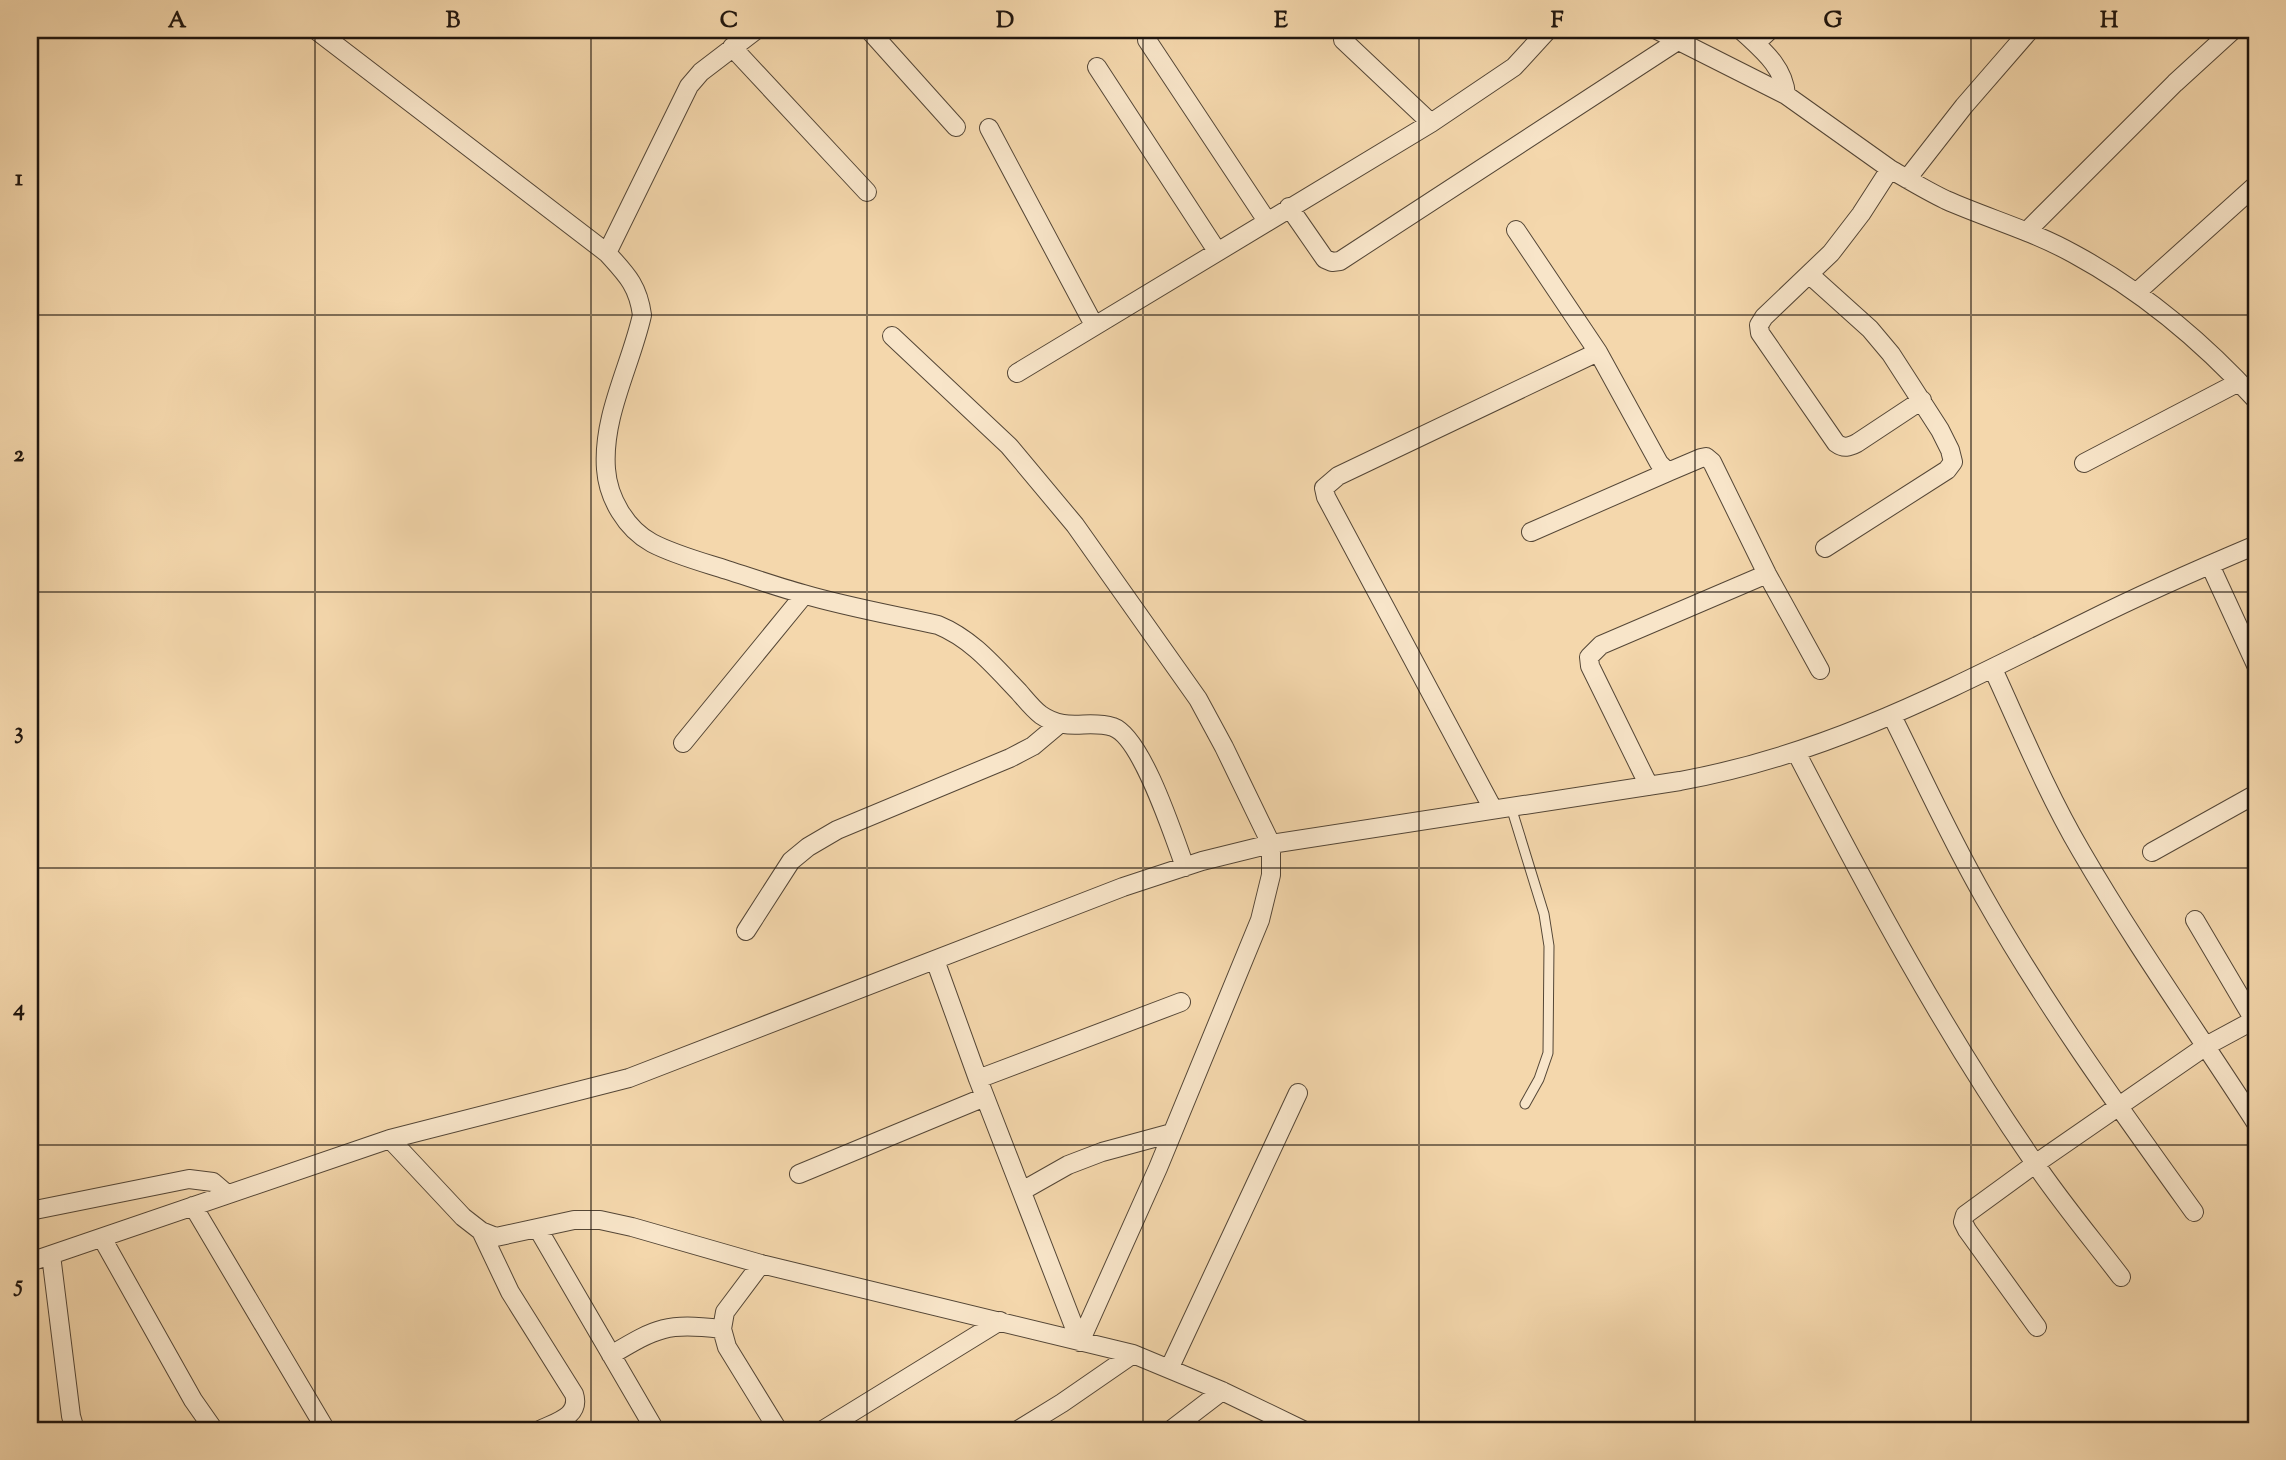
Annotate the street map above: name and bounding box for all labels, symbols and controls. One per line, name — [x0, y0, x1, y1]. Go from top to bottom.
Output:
text: A — [168, 5, 187, 38]
text: B — [446, 5, 461, 38]
text: C — [720, 5, 738, 38]
text: D — [996, 5, 1014, 38]
text: E — [1274, 5, 1288, 38]
text: F — [1551, 5, 1564, 38]
text: G — [1824, 5, 1843, 38]
text: H — [2100, 5, 2119, 38]
text: 1 — [15, 163, 23, 196]
text: 2 — [14, 439, 25, 472]
text: 3 — [14, 716, 24, 749]
text: 4 — [12, 993, 25, 1026]
text: 5 — [13, 1269, 23, 1302]

